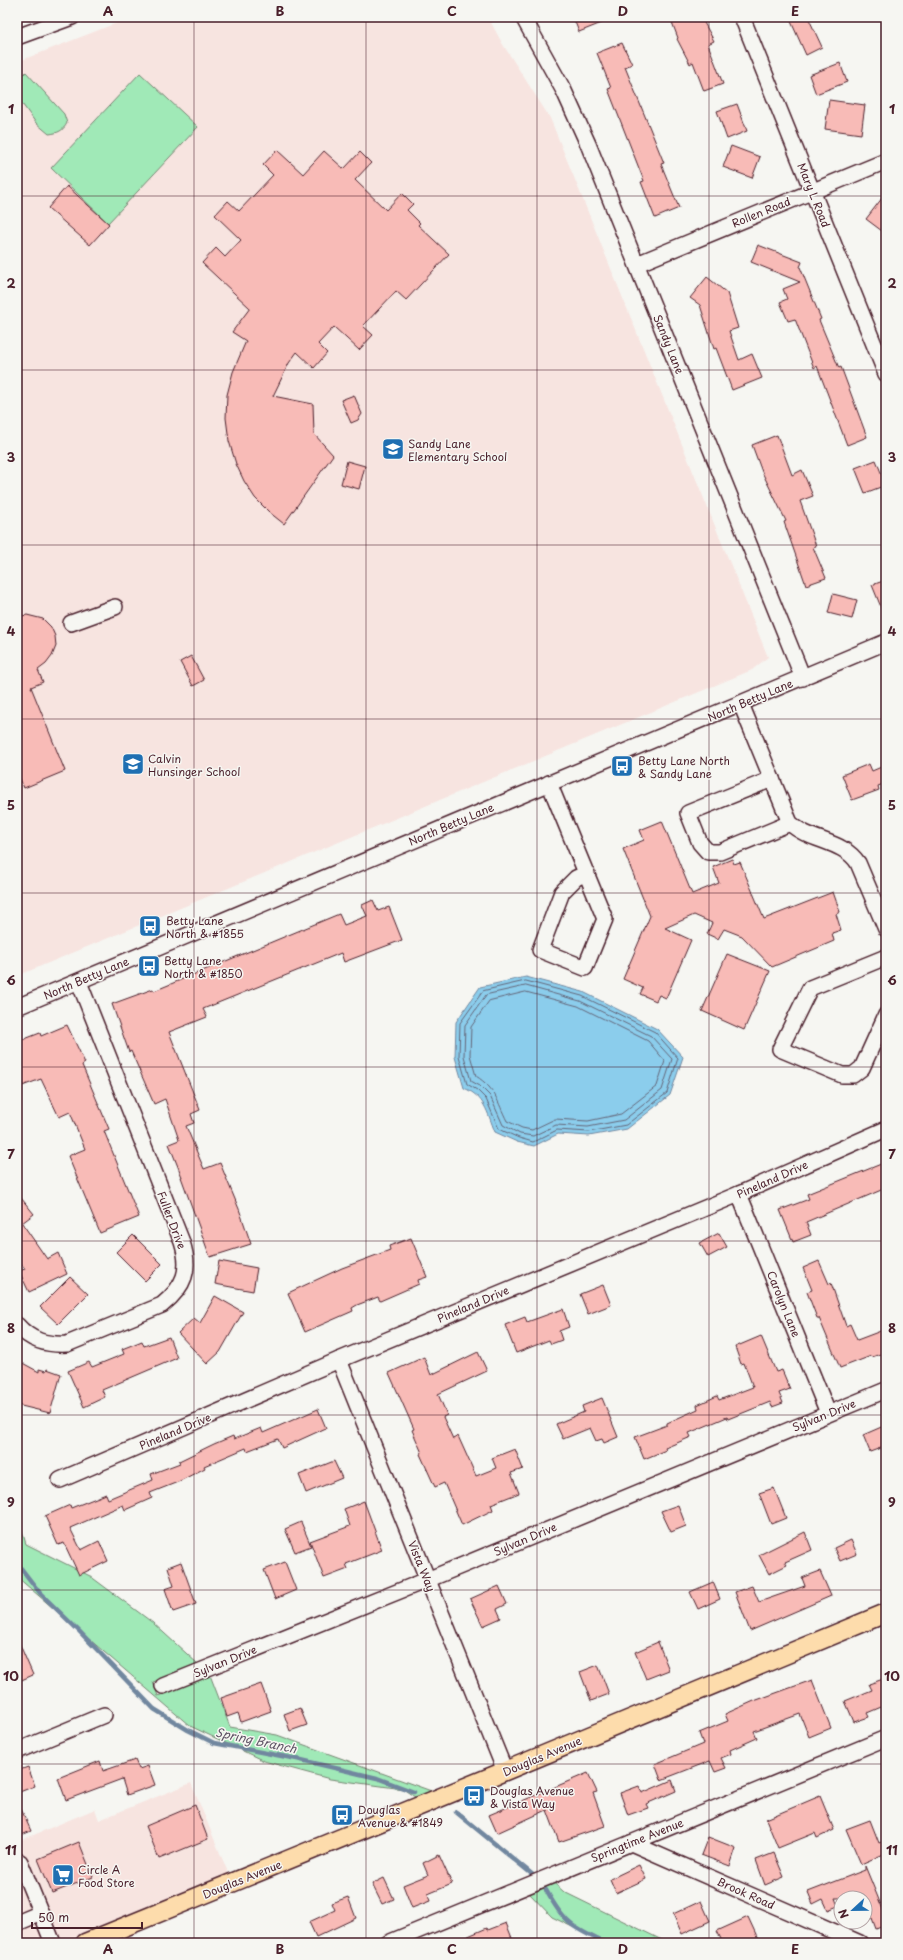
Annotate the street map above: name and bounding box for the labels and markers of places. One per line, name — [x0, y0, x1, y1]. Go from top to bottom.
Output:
place label: Sandy Lane Elementary School — [408, 435, 507, 465]
school or university icon: Sandy Lane Elementary School — [380, 436, 406, 462]
place label: Calvin Hunsinger School — [148, 750, 240, 780]
school or university icon: Calvin Hunsinger School — [120, 751, 146, 777]
place label: Betty Lane North & Sandy Lane — [638, 752, 730, 782]
bus stop icon: Betty Lane North & Sandy Lane — [609, 753, 635, 779]
place label: Betty Lane North & #1855 — [166, 912, 244, 942]
bus stop icon: Betty Lane North & #1855 — [137, 913, 163, 939]
place label: Betty Lane North & #1850 — [164, 952, 242, 982]
bus stop icon: Betty Lane North & #1850 — [136, 953, 162, 979]
place label: Douglas Avenue & Vista Way — [490, 1782, 574, 1812]
bus stop icon: Douglas Avenue & Vista Way — [461, 1783, 487, 1809]
place label: Douglas Avenue & #1849 — [358, 1801, 443, 1831]
bus stop icon: Douglas Avenue & #1849 — [329, 1802, 355, 1828]
place label: Circle A Food Store — [78, 1861, 135, 1891]
supermarket icon: Circle A Food Store — [50, 1862, 76, 1888]

